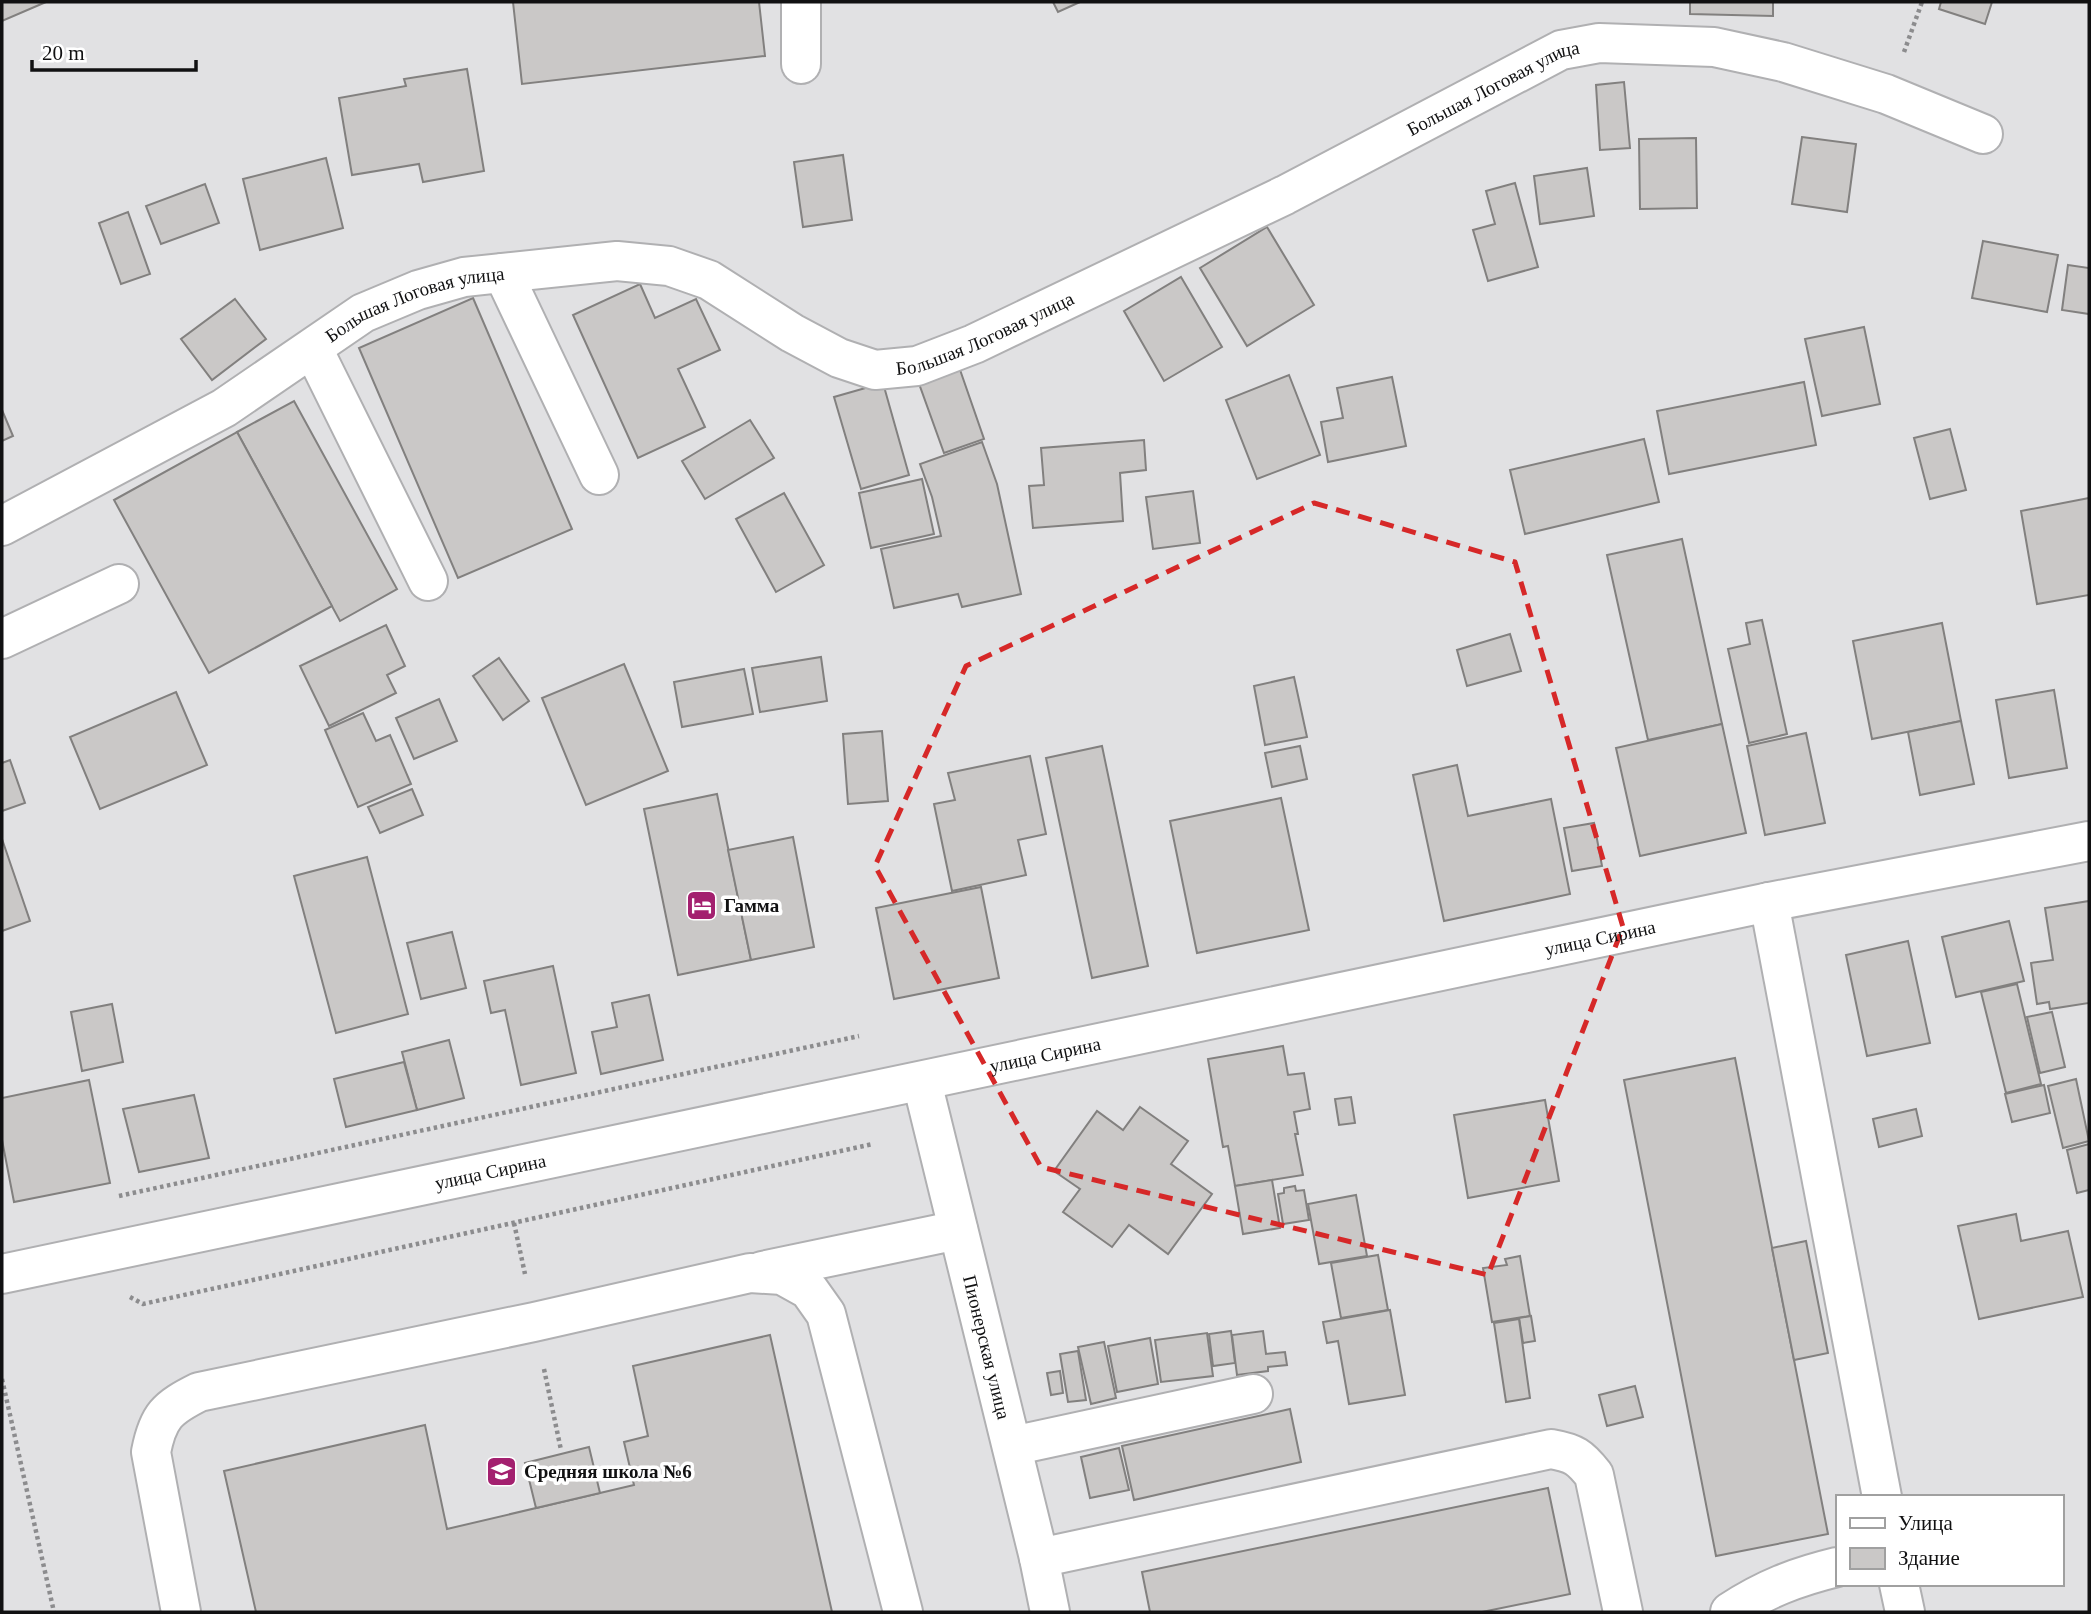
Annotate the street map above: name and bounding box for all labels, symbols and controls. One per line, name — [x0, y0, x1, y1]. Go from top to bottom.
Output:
scale bar — [32, 28, 196, 72]
street label: Большая Логовая улица — [1403, 37, 1582, 140]
text: 20 m — [42, 41, 85, 65]
street label: Большая Логовая улица — [322, 263, 506, 347]
street label: Большая Логовая улица — [895, 288, 1078, 379]
hotel icon: Гамма — [684, 888, 718, 922]
place label: Гамма — [724, 895, 780, 916]
street label: улица Сирина — [1543, 916, 1658, 960]
street label: улица Сирина — [988, 1033, 1103, 1077]
street label: улица Сирина — [433, 1150, 548, 1194]
street label: Пионерская улица — [959, 1273, 1015, 1422]
school or university icon: Средняя школа №6 — [484, 1454, 518, 1488]
place label: Средняя школа №6 — [524, 1461, 692, 1482]
legend — [1836, 1495, 2063, 1586]
text: Улица — [1898, 1511, 1953, 1535]
text: Здание — [1898, 1546, 1960, 1570]

